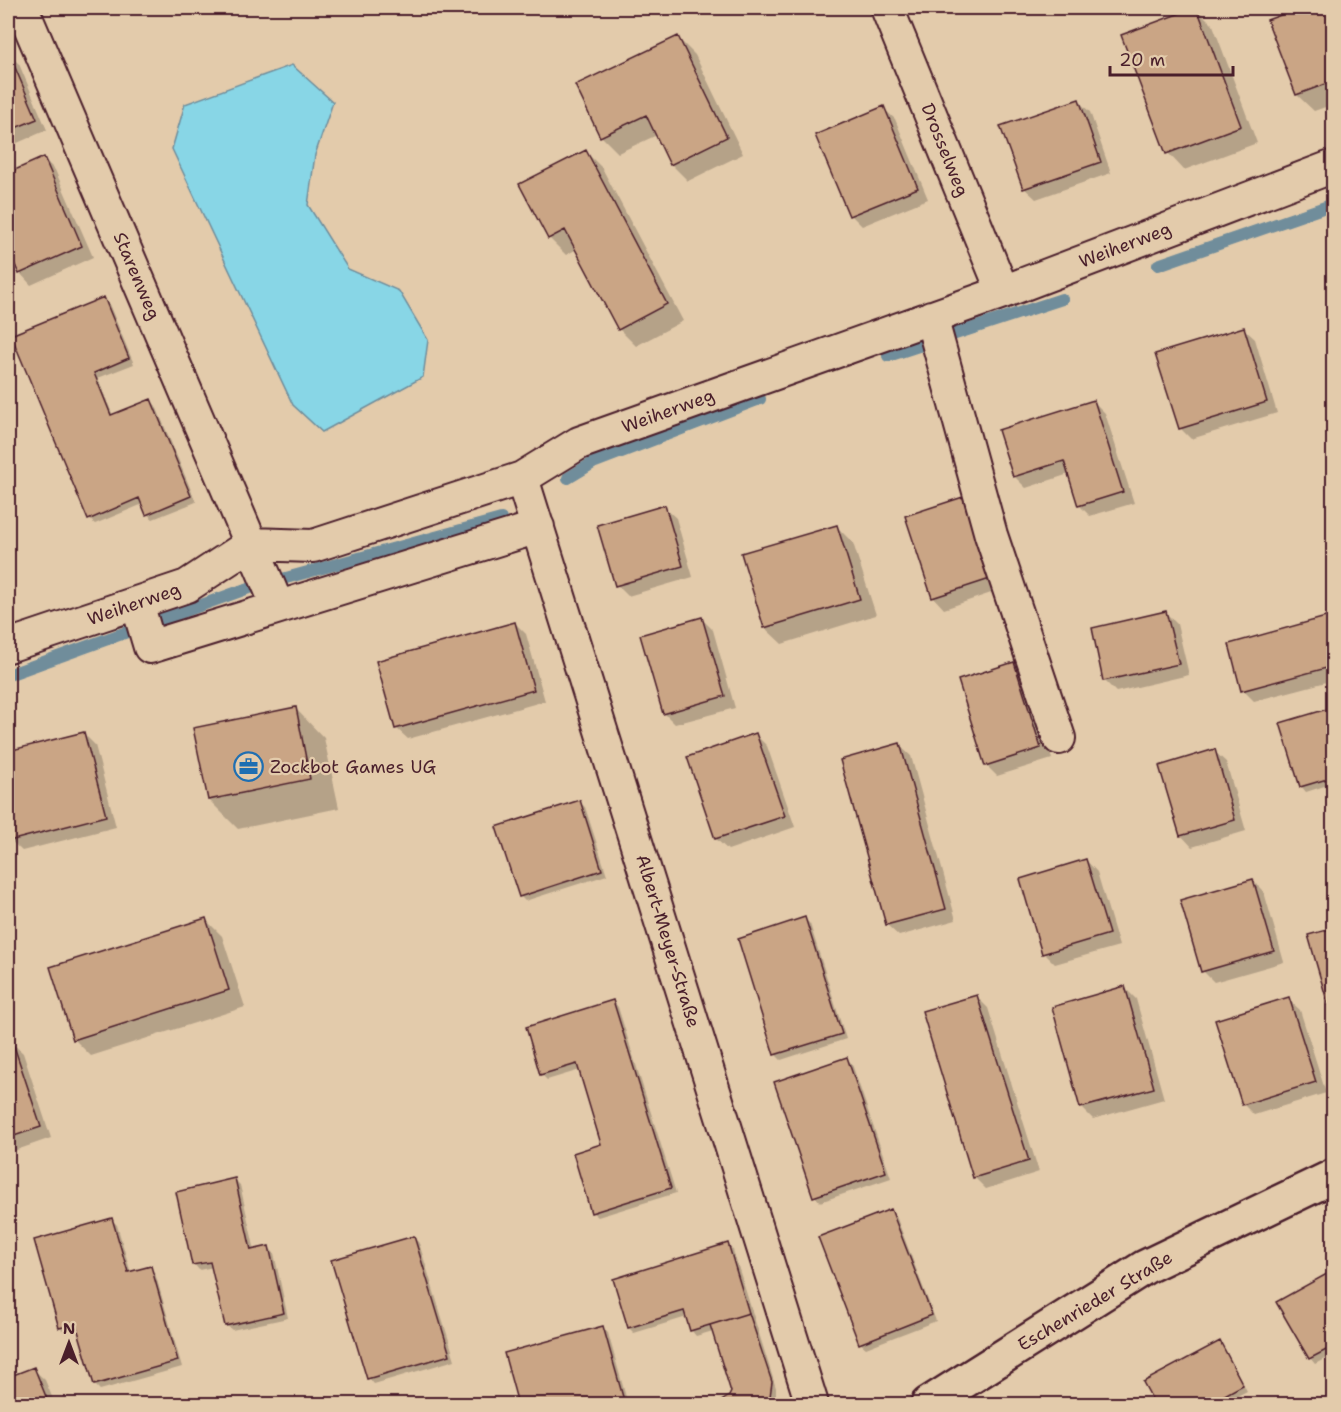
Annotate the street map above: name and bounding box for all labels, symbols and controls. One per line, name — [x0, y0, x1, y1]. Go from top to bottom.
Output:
scale bar — [1110, 39, 1233, 77]
text: 20 m — [1119, 48, 1165, 72]
street label: Drosselweg — [915, 100, 975, 200]
street label: Weiherweg — [1075, 216, 1175, 274]
street label: Starenweg — [108, 229, 166, 323]
street label: Weiherweg — [618, 383, 718, 439]
street label: Weiherweg — [84, 577, 184, 631]
office icon: Zockbot Games UG — [233, 751, 265, 783]
place label: Zockbot Games UG — [270, 755, 437, 779]
street label: Albert-Meyer-Straße — [630, 851, 706, 1031]
street label: Eschenrieder Straße — [1013, 1245, 1177, 1357]
north arrow — [39, 1313, 99, 1373]
text: N — [63, 1318, 75, 1339]

